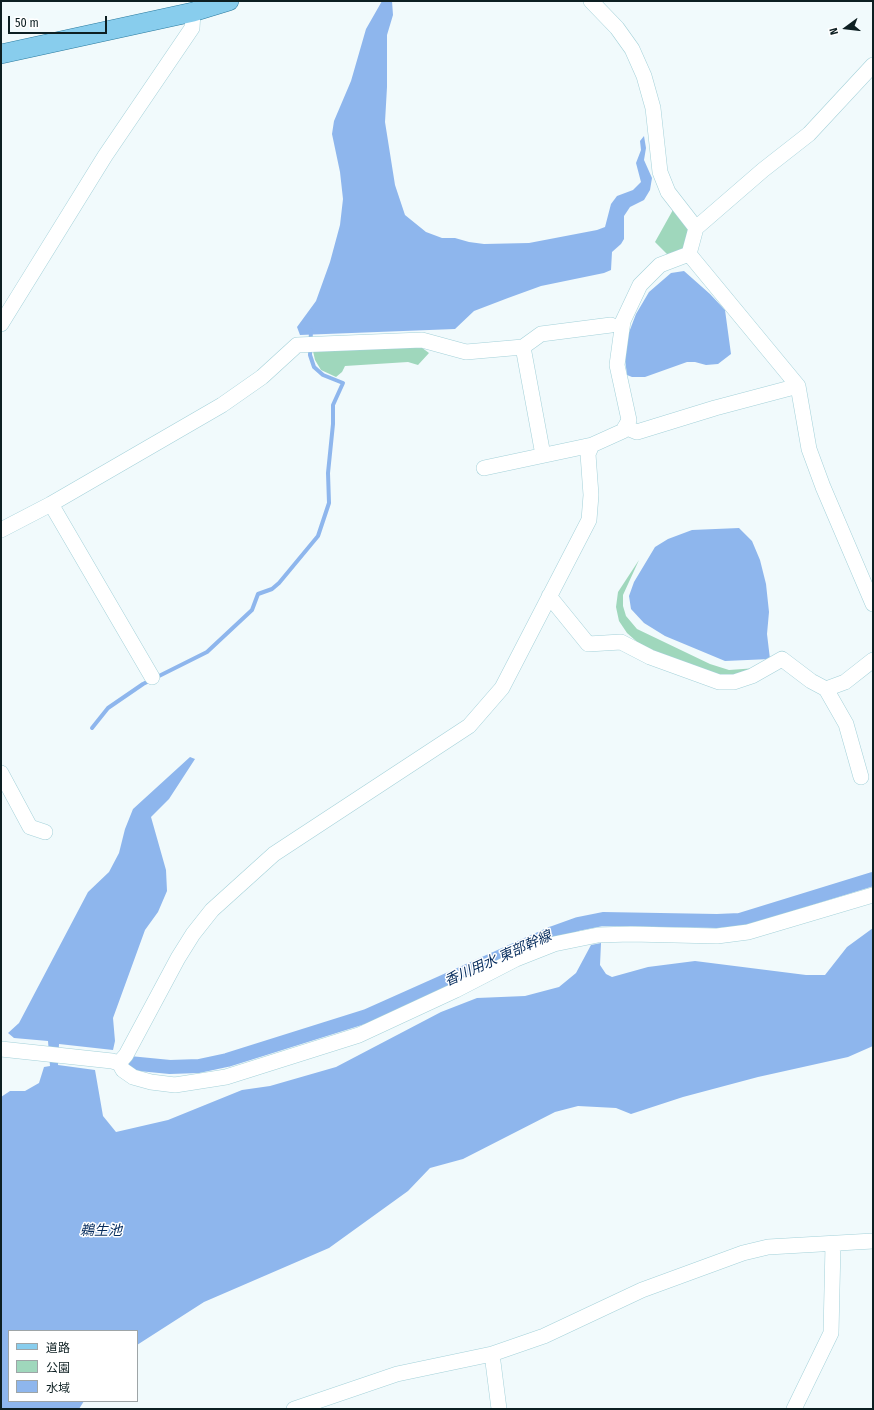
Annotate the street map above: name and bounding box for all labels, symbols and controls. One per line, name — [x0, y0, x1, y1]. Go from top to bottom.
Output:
scale bar — [10, 8, 109, 34]
north arrow — [826, 8, 866, 48]
text: 50 m — [15, 16, 39, 30]
text: N — [827, 26, 841, 36]
water label: 香川用水 東部幹線 — [442, 928, 554, 990]
water label: 鵜生池 — [80, 1223, 122, 1239]
legend — [8, 1330, 138, 1402]
text: 道路 — [46, 1341, 70, 1355]
text: 公園 — [46, 1361, 70, 1375]
text: 水域 — [46, 1381, 70, 1395]

